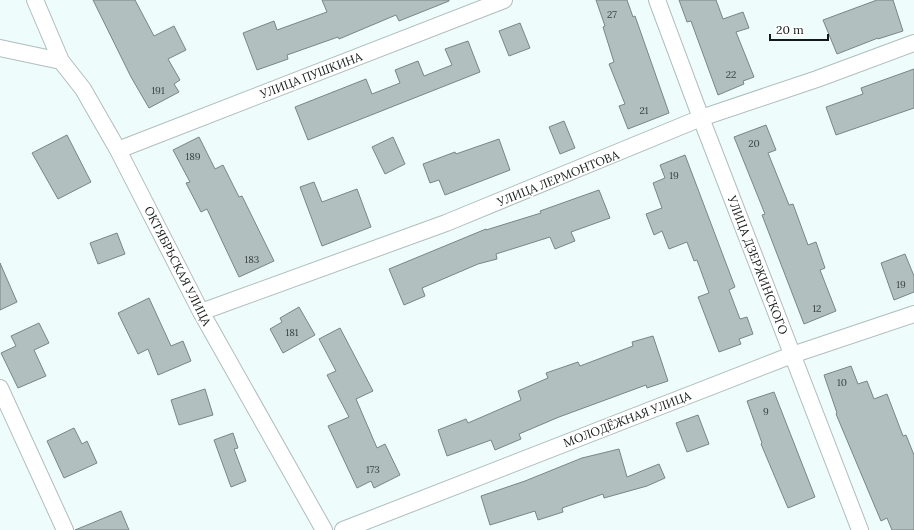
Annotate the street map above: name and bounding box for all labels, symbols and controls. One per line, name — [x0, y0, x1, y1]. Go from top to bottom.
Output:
house number: 27 — [607, 8, 617, 21]
scale bar — [770, 16, 828, 42]
text: 20 m — [776, 22, 804, 37]
street label: УЛИЦА ПУШКИНА — [257, 48, 365, 102]
house number: 22 — [726, 68, 736, 81]
house number: 191 — [151, 84, 165, 97]
house number: 21 — [639, 104, 649, 117]
house number: 20 — [748, 137, 760, 150]
street label: УЛИЦА ЛЕРМОНТОВА — [494, 147, 621, 210]
house number: 189 — [186, 150, 201, 163]
house number: 19 — [669, 169, 679, 182]
street label: УЛИЦА ДЗЕРЖИНСКОГО — [724, 193, 791, 336]
street label: ОКТЯБРЬСКАЯ УЛИЦА — [141, 204, 215, 329]
house number: 183 — [245, 253, 260, 266]
house number: 19 — [896, 278, 906, 291]
house number: 12 — [812, 302, 822, 315]
house number: 181 — [286, 326, 299, 339]
house number: 10 — [837, 376, 847, 389]
street label: МОЛОДЁЖНАЯ УЛИЦА — [561, 388, 693, 450]
house number: 9 — [763, 405, 769, 418]
house number: 173 — [366, 463, 380, 476]

